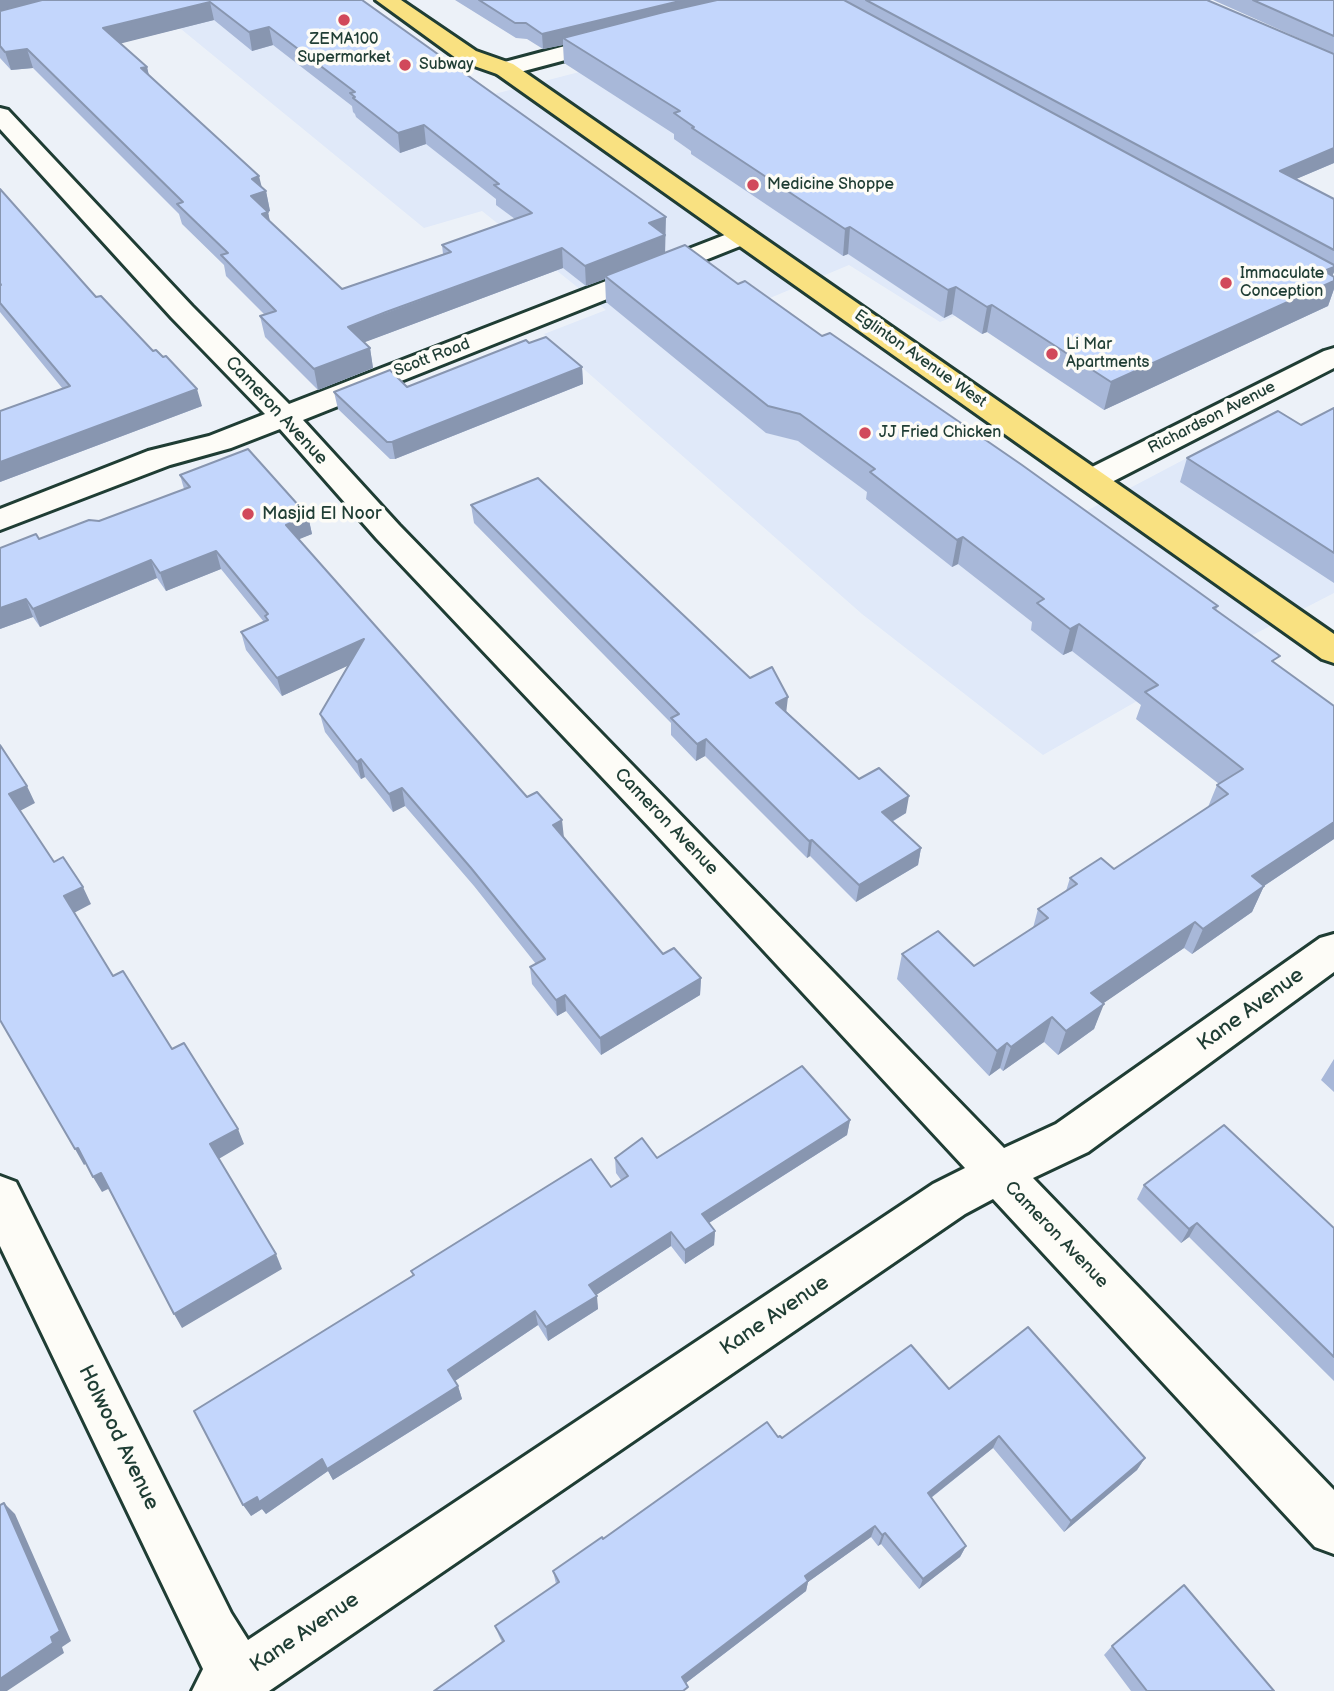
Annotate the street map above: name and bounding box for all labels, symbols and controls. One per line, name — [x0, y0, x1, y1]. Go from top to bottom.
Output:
marker: ZEMA100 Supermarket — [336, 12, 352, 28]
place label: ZEMA100 Supermarket — [297, 30, 391, 68]
place label: Subway — [419, 55, 473, 75]
marker: Subway — [397, 57, 413, 73]
place label: Medicine Shoppe — [767, 175, 894, 195]
marker: Medicine Shoppe — [745, 177, 761, 193]
place label: Immaculate Conception — [1240, 264, 1324, 302]
marker: Immaculate Conception — [1218, 275, 1234, 291]
street label: Eglinton Avenue West — [850, 306, 990, 412]
street label: Scott Road — [391, 335, 473, 381]
place label: Li Mar Apartments — [1066, 335, 1149, 373]
marker: Li Mar Apartments — [1044, 346, 1060, 362]
street label: Cameron Avenue — [220, 352, 332, 470]
street label: Richardson Avenue — [1145, 378, 1279, 458]
place label: JJ Fried Chicken — [879, 423, 1001, 443]
marker: JJ Fried Chicken — [857, 425, 873, 441]
place label: Masjid El Noor — [262, 503, 382, 525]
marker: Masjid El Noor — [240, 506, 256, 522]
street label: Cameron Avenue — [609, 764, 723, 880]
street label: Kane Avenue — [1193, 963, 1309, 1057]
street label: Cameron Avenue — [999, 1177, 1113, 1293]
street label: Kane Avenue — [716, 1270, 834, 1362]
street label: Holwood Avenue — [72, 1361, 164, 1515]
street label: Kane Avenue — [246, 1587, 364, 1679]

